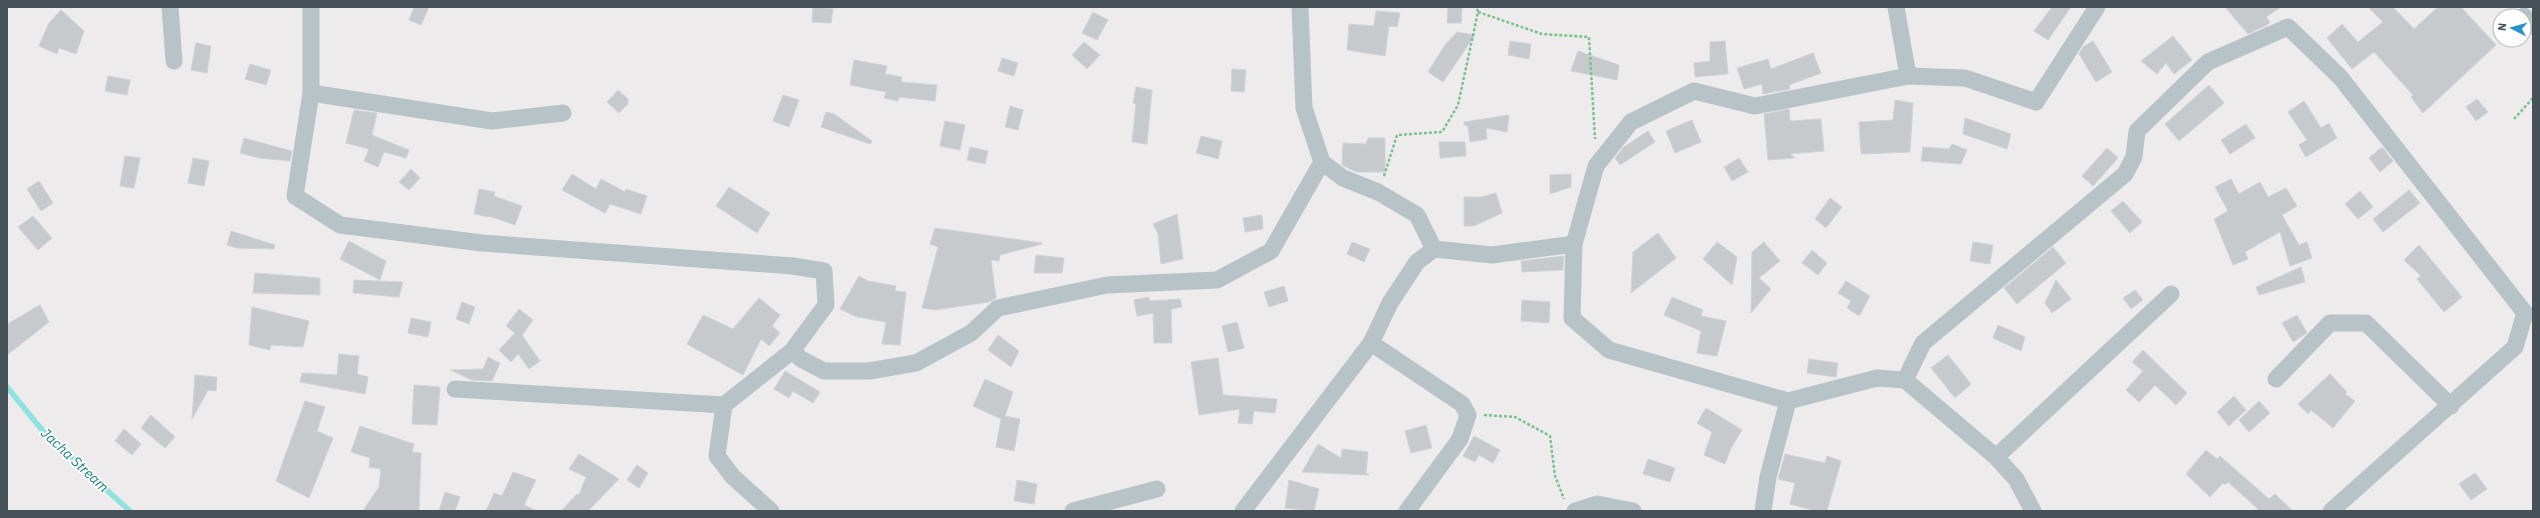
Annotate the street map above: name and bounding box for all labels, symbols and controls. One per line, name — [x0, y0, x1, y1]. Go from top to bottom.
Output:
north arrow — [2492, 8, 2532, 48]
text: N — [2495, 22, 2509, 32]
water label: Jacha Stream — [37, 424, 113, 496]

